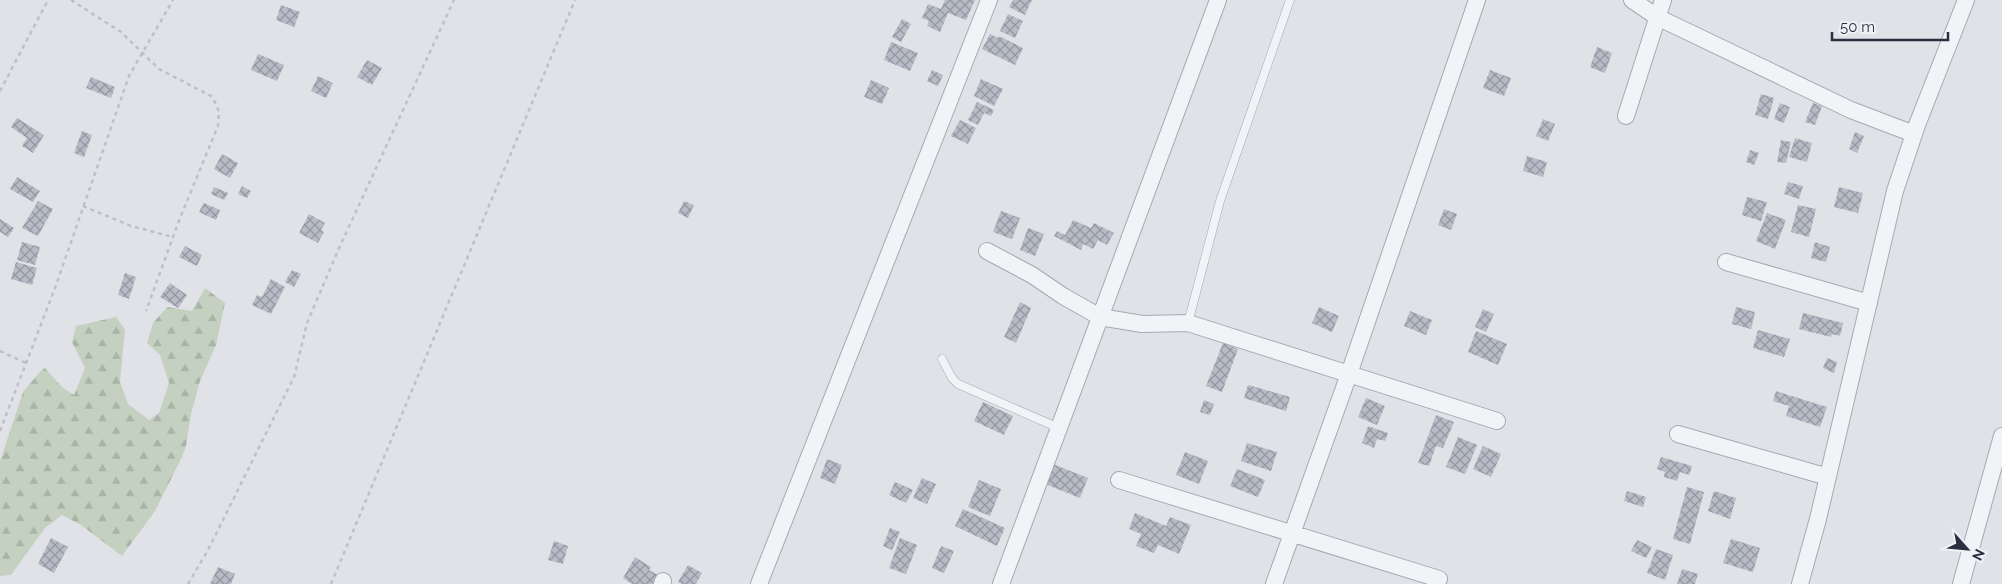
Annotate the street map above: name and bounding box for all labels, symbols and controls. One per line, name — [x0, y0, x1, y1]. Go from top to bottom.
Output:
scale bar — [1832, 10, 1948, 42]
text: 50 m — [1840, 18, 1875, 36]
north arrow — [1942, 524, 1992, 574]
text: N — [1969, 547, 1988, 563]

